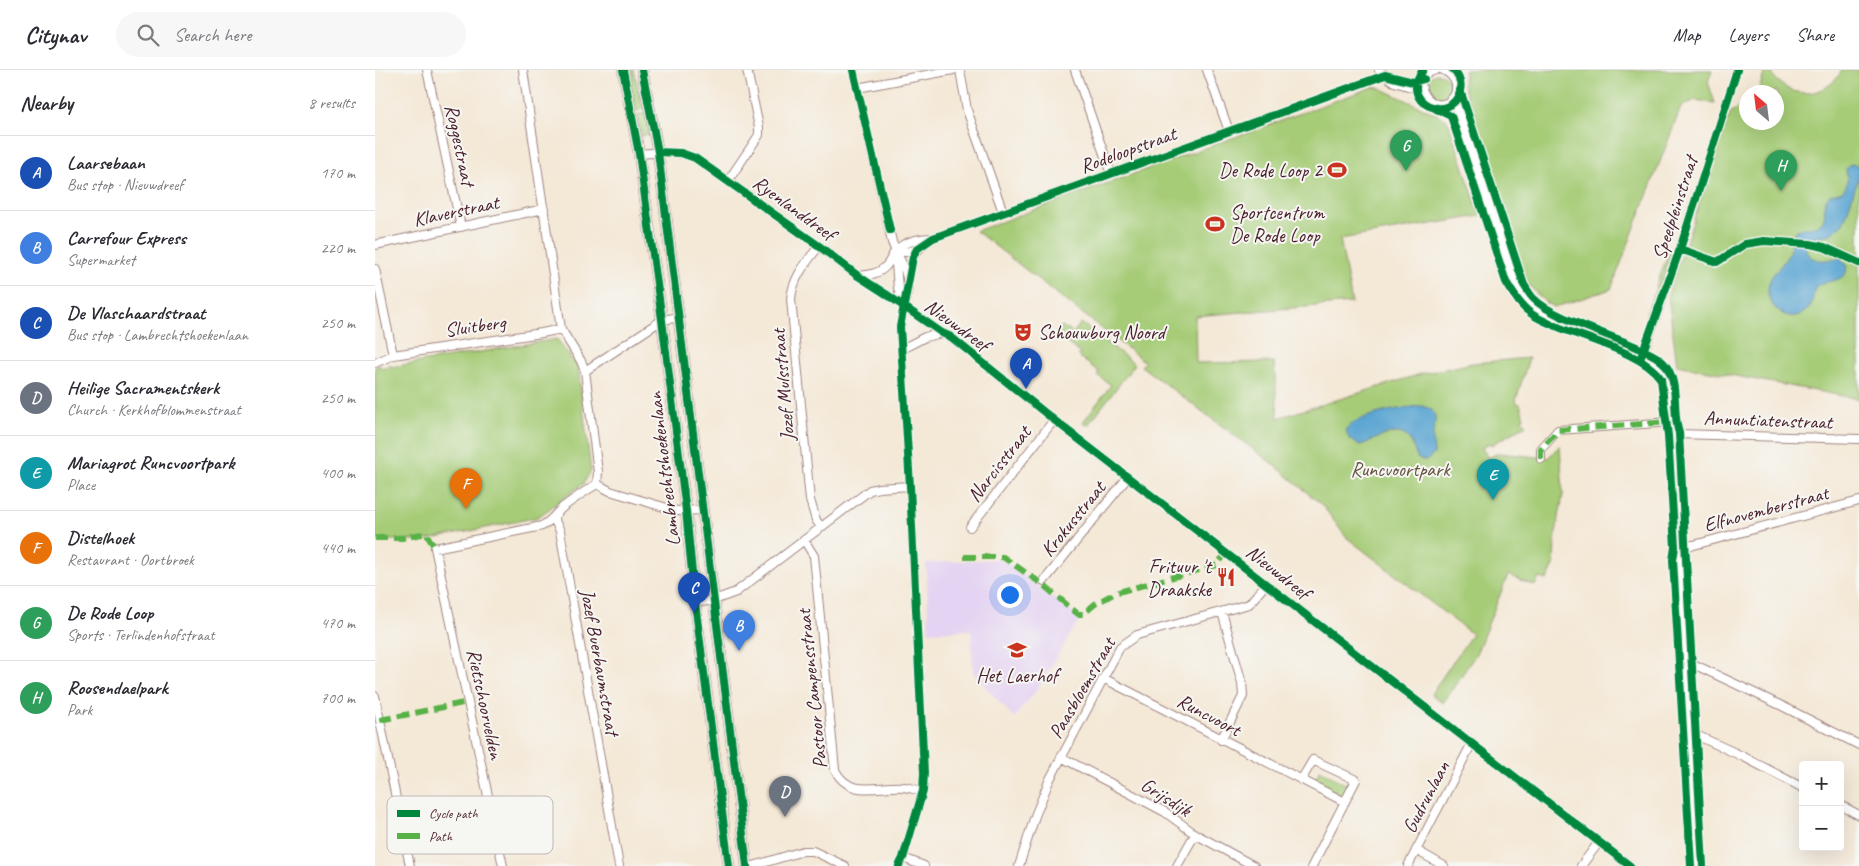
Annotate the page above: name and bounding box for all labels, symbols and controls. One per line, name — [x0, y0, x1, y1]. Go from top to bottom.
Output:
search box — [116, 12, 466, 57]
text: Citynav — [25, 20, 86, 50]
icon: search — [134, 21, 162, 49]
text: Search here — [174, 23, 251, 47]
text: Map — [1673, 24, 1701, 46]
text: Layers — [1729, 24, 1768, 46]
text: Share — [1796, 24, 1834, 46]
north arrow — [1739, 85, 1784, 130]
text: Nearby — [20, 90, 73, 116]
text: 8 results — [308, 93, 355, 113]
street label: Roggestraat — [439, 102, 482, 191]
street label: Rodeloopstraat — [1077, 120, 1182, 179]
pin: G — [1390, 130, 1422, 171]
street label: Speelpleinstraat — [1647, 150, 1705, 263]
pin: H — [1765, 150, 1797, 191]
text: Laarsebaan — [67, 151, 145, 175]
place label: De Rode Loop 2 — [1219, 158, 1324, 183]
sports icon: De Rode Loop 2 — [1326, 159, 1348, 181]
text: A — [32, 163, 40, 183]
text: 170 m — [321, 163, 355, 183]
street label: Ryenlanddreef — [748, 170, 843, 249]
text: Bus stop · Nieuwdreef — [67, 175, 183, 195]
street label: Klaverstraat — [411, 189, 503, 232]
place label: Sportcentrum De Rode Loop — [1230, 200, 1326, 248]
sports icon: Sportcentrum De Rode Loop — [1204, 213, 1226, 235]
text: Carrefour Express — [67, 226, 186, 250]
text: B — [32, 238, 40, 258]
text: 220 m — [321, 238, 355, 258]
text: Supermarket — [67, 250, 135, 270]
street label: Nieuwdreef — [920, 293, 998, 359]
text: De Vlaschaardstraat — [67, 301, 205, 325]
street label: Sluitberg — [443, 309, 509, 343]
text: C — [32, 313, 40, 333]
text: 250 m — [321, 313, 355, 333]
place label: Schouwburg Noord — [1038, 320, 1168, 345]
theatre icon: Schouwburg Noord — [1012, 321, 1034, 343]
text: Bus stop · Lambrechtshoekenlaan — [67, 325, 248, 345]
street label: Jozef Mulsstraat — [765, 326, 800, 443]
pin: A — [1010, 348, 1042, 389]
text: Heilige Sacramentskerk — [67, 376, 219, 400]
text: D — [31, 388, 41, 408]
text: 250 m — [321, 388, 355, 408]
street label: Lambrechtshoekenlaan — [642, 389, 686, 548]
text: Church · Kerkhofblommenstraat — [67, 400, 241, 420]
street label: Annuntiatenstraat — [1703, 405, 1835, 435]
street label: Narcisstraat — [962, 419, 1038, 507]
text: Mariagrot Runcvoortpark — [67, 451, 234, 475]
park label: Runcvoortpark — [1351, 457, 1451, 482]
pin: E — [1477, 459, 1509, 500]
text: E — [32, 463, 40, 483]
text: 400 m — [321, 463, 355, 483]
pin: F — [450, 468, 482, 509]
street label: Krokusstraat — [1035, 474, 1113, 562]
text: Place — [67, 475, 95, 495]
street label: Elfnovemberstraat — [1701, 480, 1833, 538]
text: Distelhoek — [67, 526, 134, 550]
text: F — [32, 538, 40, 558]
text: 440 m — [321, 538, 355, 558]
street label: Nieuwdreef — [1241, 539, 1318, 607]
text: Restaurant · Oortbroek — [67, 550, 194, 570]
place label: Frituur 't Draakske — [1147, 554, 1213, 602]
restaurant icon: Frituur 't Draakske — [1215, 566, 1237, 588]
pin: C — [678, 572, 710, 613]
your location — [997, 582, 1023, 608]
street label: Jozef Buerbaumstraat — [575, 586, 626, 740]
text: De Rode Loop — [67, 601, 153, 625]
street label: Pastoor Campensstraat — [791, 606, 833, 770]
pin: B — [723, 610, 755, 651]
text: G — [32, 613, 40, 633]
text: 470 m — [321, 613, 355, 633]
text: Sports · Terlindenhofstraat — [67, 625, 215, 645]
street label: Paasbloemstraat — [1043, 631, 1122, 743]
school or university icon: Het Laerhof — [1006, 639, 1028, 661]
street label: Rietschoorvelden — [461, 646, 509, 763]
place label: Het Laerhof — [976, 663, 1062, 688]
text: Roosendaelpark — [67, 676, 168, 700]
text: H — [31, 688, 41, 708]
text: 700 m — [321, 688, 355, 708]
street label: Runcvoort — [1173, 688, 1247, 743]
text: Park — [67, 700, 92, 720]
street label: Gudrunlaan — [1397, 756, 1456, 837]
map controls — [1799, 761, 1844, 851]
button: + — [1799, 761, 1844, 806]
street label: Grijsdijk — [1136, 772, 1197, 823]
pin: D — [769, 776, 801, 817]
legend — [387, 796, 553, 854]
text: Cycle path — [429, 805, 478, 822]
button: − — [1799, 806, 1844, 851]
text: Path — [429, 828, 453, 845]

